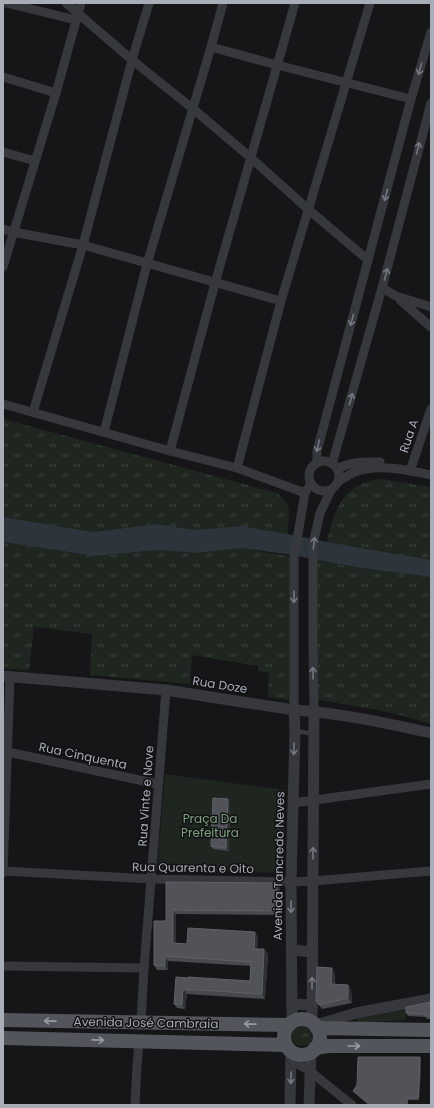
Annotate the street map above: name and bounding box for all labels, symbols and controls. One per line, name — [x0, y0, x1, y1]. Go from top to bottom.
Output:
one-way arrow — [416, 63, 423, 76]
one-way arrow — [415, 142, 423, 155]
one-way arrow — [381, 188, 389, 201]
one-way arrow — [383, 268, 390, 281]
one-way arrow — [348, 314, 355, 327]
one-way arrow — [348, 393, 355, 406]
street label: Rua A — [395, 417, 422, 455]
one-way arrow — [314, 439, 322, 452]
one-way arrow — [310, 537, 318, 550]
one-way arrow — [290, 590, 298, 603]
one-way arrow — [309, 667, 317, 680]
street label: Rua Doze — [191, 672, 249, 697]
street label: Rua Cinquenta — [38, 738, 129, 773]
one-way arrow — [290, 742, 298, 755]
street label: Rua Vinte e Nove — [133, 745, 158, 847]
street label: Avenida Tancredo Neves — [269, 791, 288, 941]
park label: Praça Da Prefeitura — [181, 810, 239, 841]
one-way arrow — [309, 847, 317, 860]
street label: Rua Quarenta e Oito — [132, 858, 254, 877]
one-way arrow — [287, 900, 295, 913]
one-way arrow — [308, 977, 316, 990]
street label: Avenida José Cambraia — [73, 1013, 219, 1032]
one-way arrow — [44, 1017, 57, 1025]
one-way arrow — [244, 1020, 257, 1028]
one-way arrow — [91, 1036, 104, 1044]
one-way arrow — [347, 1042, 360, 1050]
one-way arrow — [287, 1071, 294, 1084]

